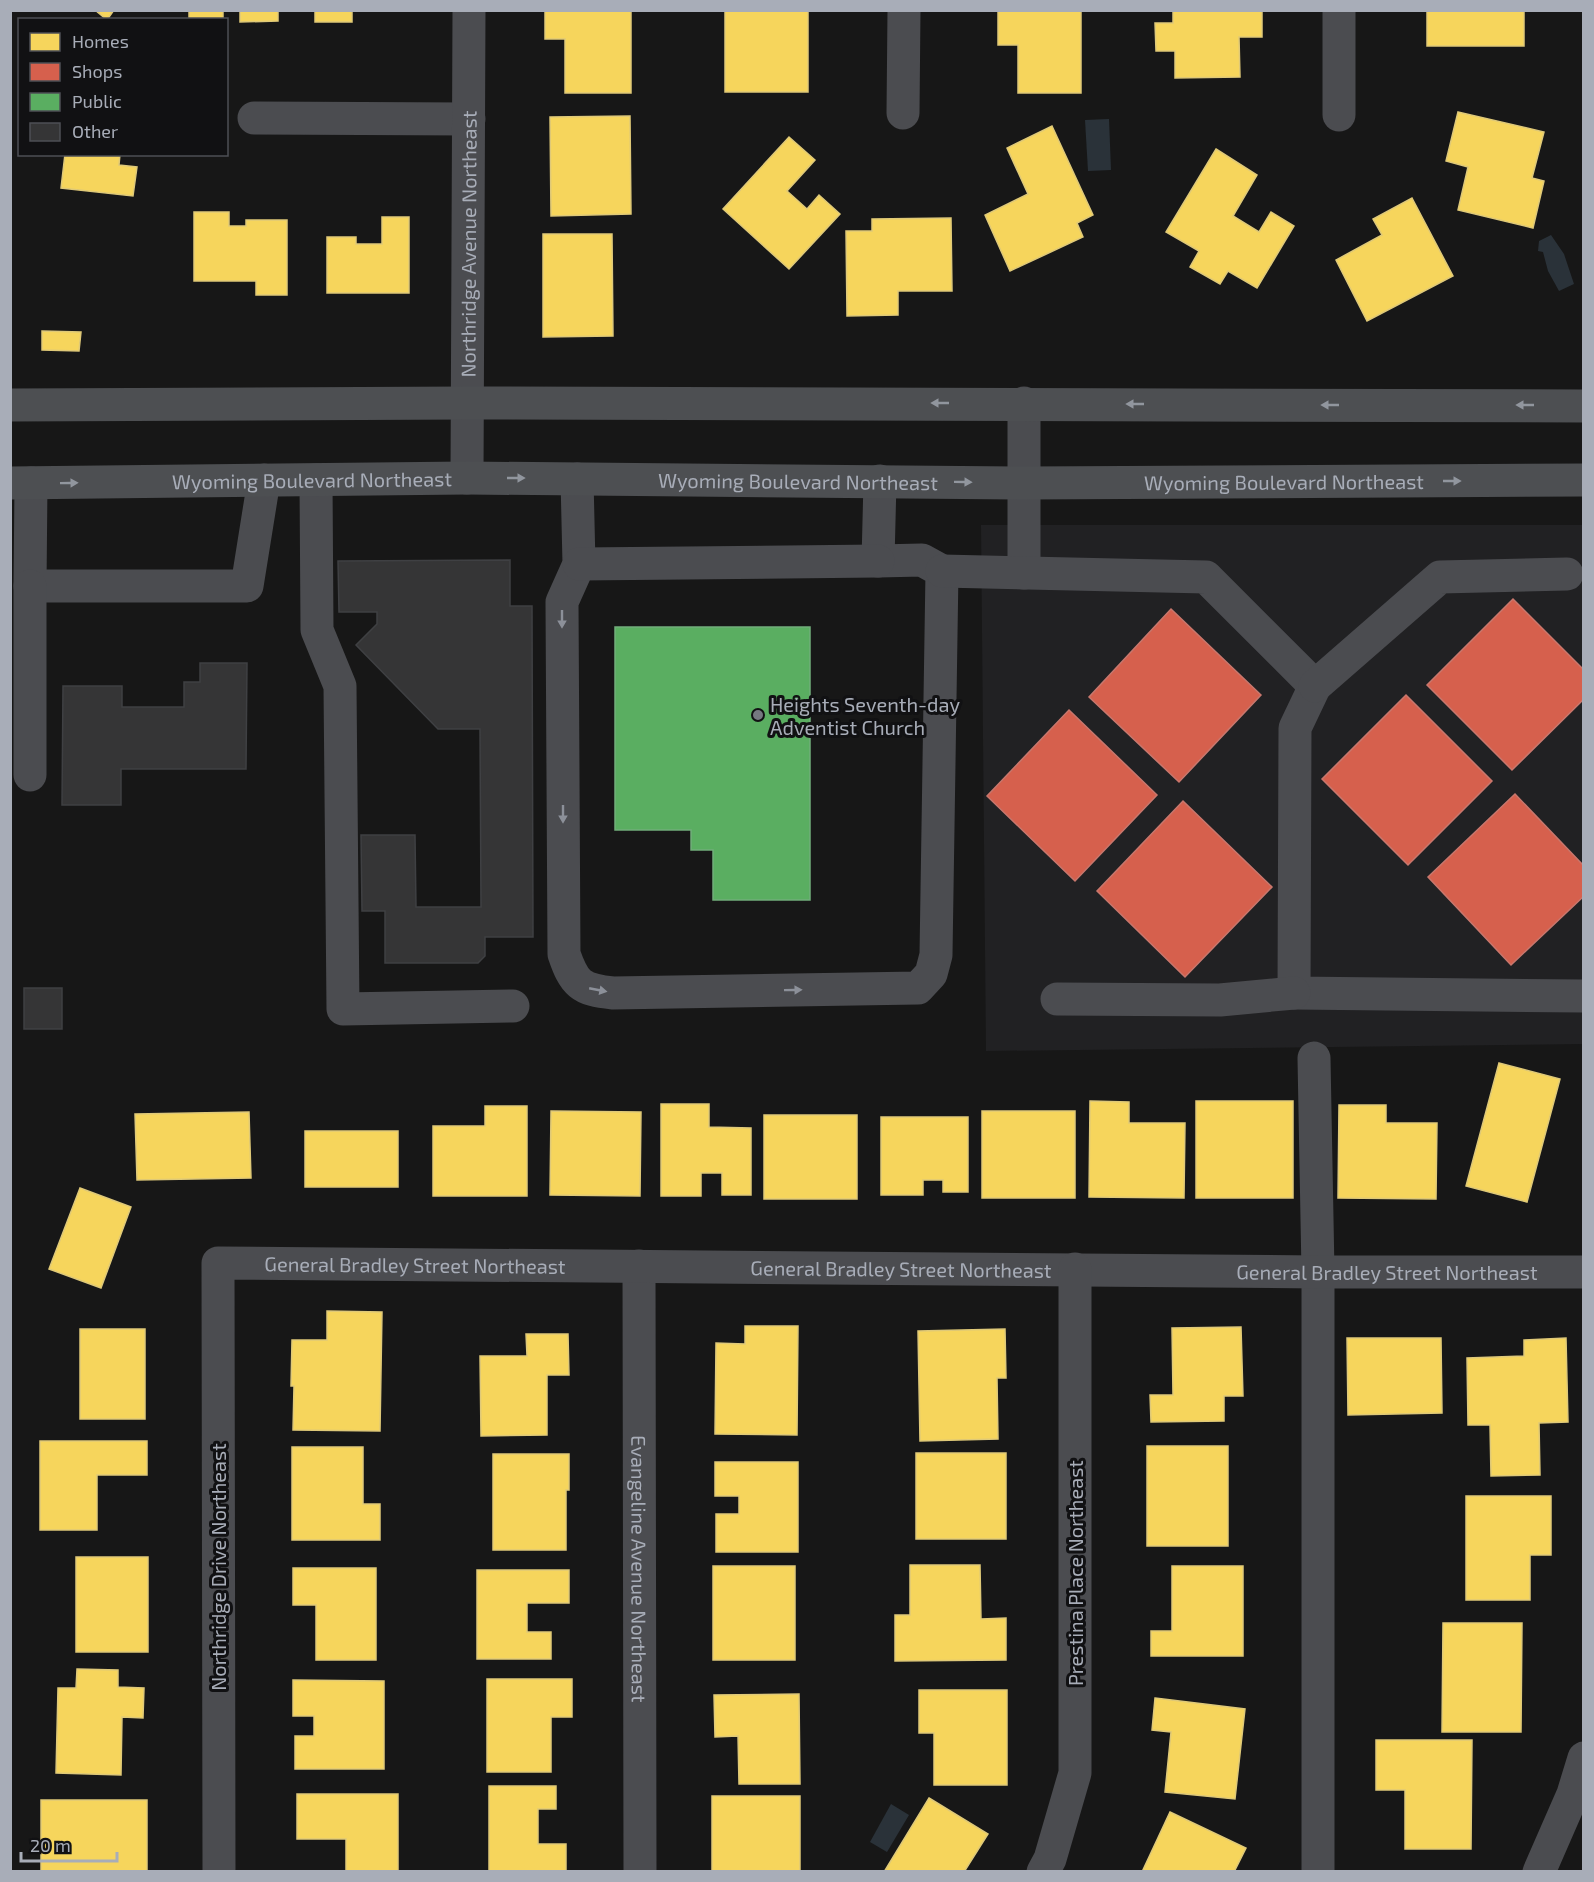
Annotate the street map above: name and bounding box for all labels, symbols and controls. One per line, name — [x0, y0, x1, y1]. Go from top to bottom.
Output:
legend — [18, 18, 228, 156]
text: Homes — [72, 30, 129, 52]
text: Shops — [72, 60, 122, 82]
text: Public — [72, 90, 122, 112]
street label: Northridge Avenue Northeast — [455, 110, 481, 377]
text: Other — [72, 120, 118, 142]
one-way arrow — [931, 398, 950, 408]
one-way arrow — [1126, 399, 1145, 409]
one-way arrow — [1321, 400, 1340, 410]
one-way arrow — [1516, 400, 1535, 410]
street label: Wyoming Boulevard Northeast — [172, 466, 452, 493]
street label: Wyoming Boulevard Northeast — [658, 468, 938, 494]
street label: Wyoming Boulevard Northeast — [1144, 469, 1424, 494]
one-way arrow — [506, 473, 525, 483]
one-way arrow — [1442, 476, 1461, 486]
one-way arrow — [953, 477, 972, 487]
one-way arrow — [59, 478, 78, 488]
one-way arrow — [558, 609, 567, 628]
place label: Heights Seventh-day Adventist Church — [770, 692, 960, 739]
marker: Heights Seventh-day Adventist Church — [751, 708, 765, 722]
one-way arrow — [558, 804, 568, 823]
one-way arrow — [783, 985, 802, 995]
one-way arrow — [589, 986, 608, 995]
street label: General Bradley Street Northeast — [264, 1251, 566, 1278]
street label: General Bradley Street Northeast — [750, 1255, 1052, 1282]
street label: General Bradley Street Northeast — [1236, 1259, 1538, 1284]
street label: Evangeline Avenue Northeast — [627, 1435, 652, 1703]
street label: Northridge Drive Northeast — [206, 1443, 230, 1691]
street label: Prestina Place Northeast — [1063, 1460, 1087, 1686]
scale bar — [21, 1825, 117, 1863]
text: 20 m — [30, 1834, 71, 1856]

